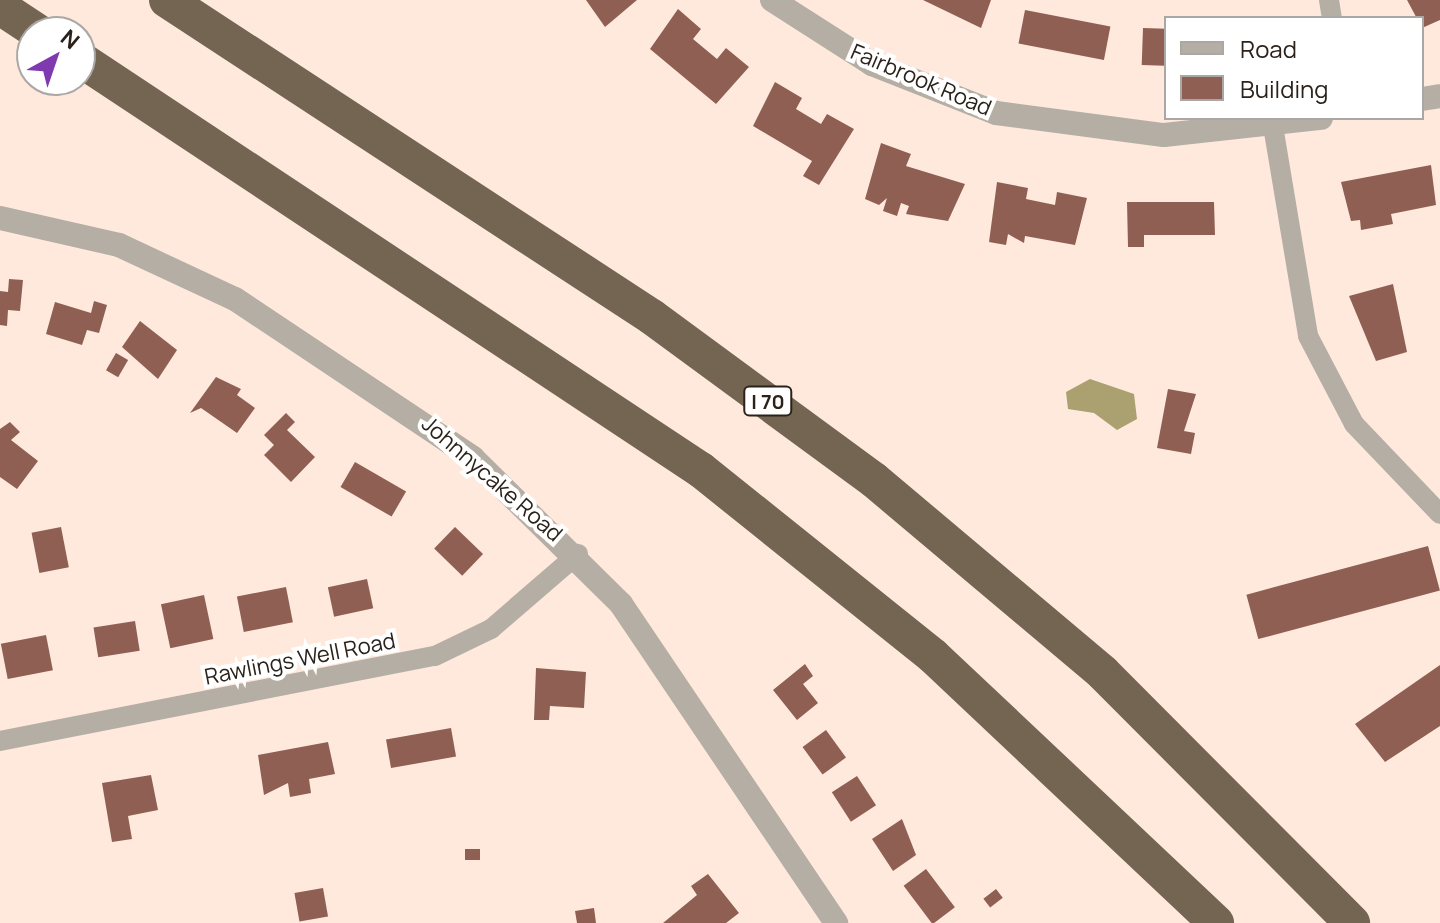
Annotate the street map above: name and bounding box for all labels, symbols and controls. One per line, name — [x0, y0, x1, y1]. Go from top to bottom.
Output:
north arrow — [16, 16, 96, 96]
legend — [1164, 16, 1424, 120]
text: N — [54, 23, 86, 56]
text: Road — [1240, 32, 1297, 65]
street label: Fairbrook Road — [847, 39, 995, 121]
text: Building — [1240, 72, 1328, 105]
road number: I 70 — [742, 385, 794, 417]
street label: Johnnycake Road — [416, 411, 568, 547]
street label: Rawlings Well Road — [202, 628, 398, 690]

